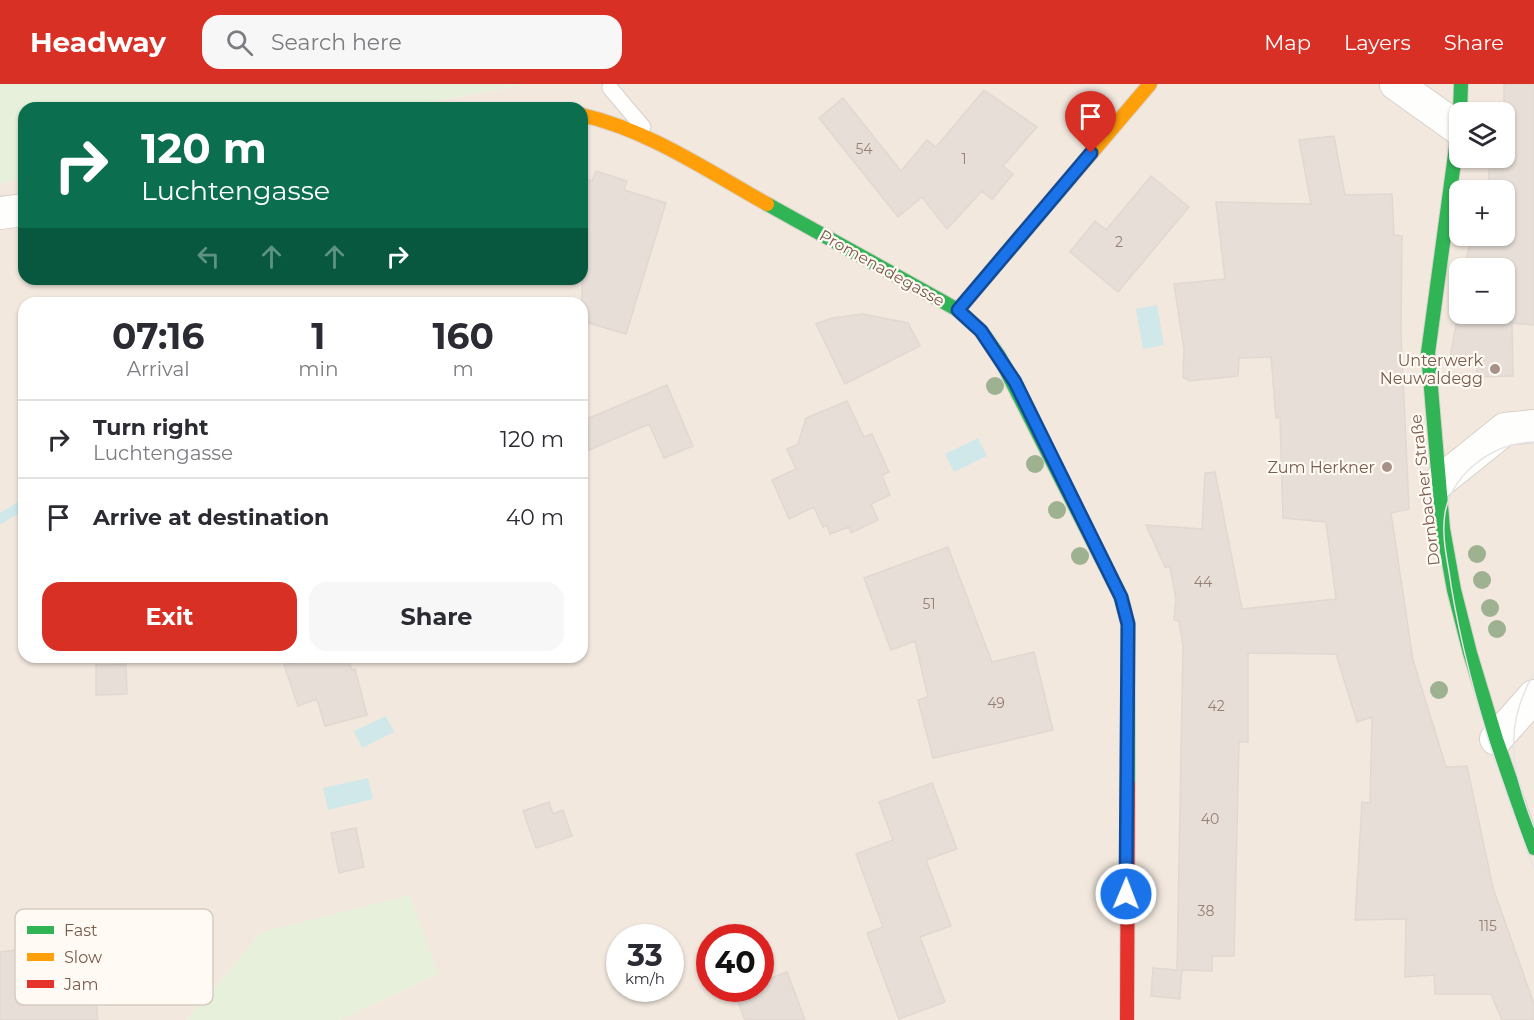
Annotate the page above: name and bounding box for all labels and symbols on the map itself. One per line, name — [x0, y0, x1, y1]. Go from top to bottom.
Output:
pin — [1065, 91, 1116, 153]
house number: 54 — [855, 140, 873, 158]
house number: 1 — [961, 150, 967, 168]
street label: Promenadegasse — [816, 226, 948, 310]
house number: 2 — [1115, 233, 1123, 251]
place label: Unterwerk Neuwaldegg — [1380, 351, 1483, 388]
marker: Unterwerk Neuwaldegg — [1488, 362, 1502, 376]
street label: Dornbacher Straße — [1406, 413, 1444, 567]
place label: Zum Herkner — [1267, 458, 1375, 477]
marker: Zum Herkner — [1380, 460, 1394, 474]
house number: 44 — [1194, 573, 1213, 591]
house number: 51 — [923, 595, 935, 613]
house number: 49 — [987, 694, 1005, 712]
house number: 42 — [1207, 697, 1225, 715]
house number: 40 — [1201, 810, 1219, 828]
position arrow — [1094, 862, 1158, 926]
house number: 38 — [1198, 902, 1214, 920]
legend — [15, 909, 213, 1005]
house number: 115 — [1479, 917, 1497, 935]
text: Fast — [64, 921, 98, 940]
speed limit sign: 40 — [696, 924, 774, 1002]
text: Slow — [64, 948, 102, 967]
text: Jam — [63, 975, 98, 994]

